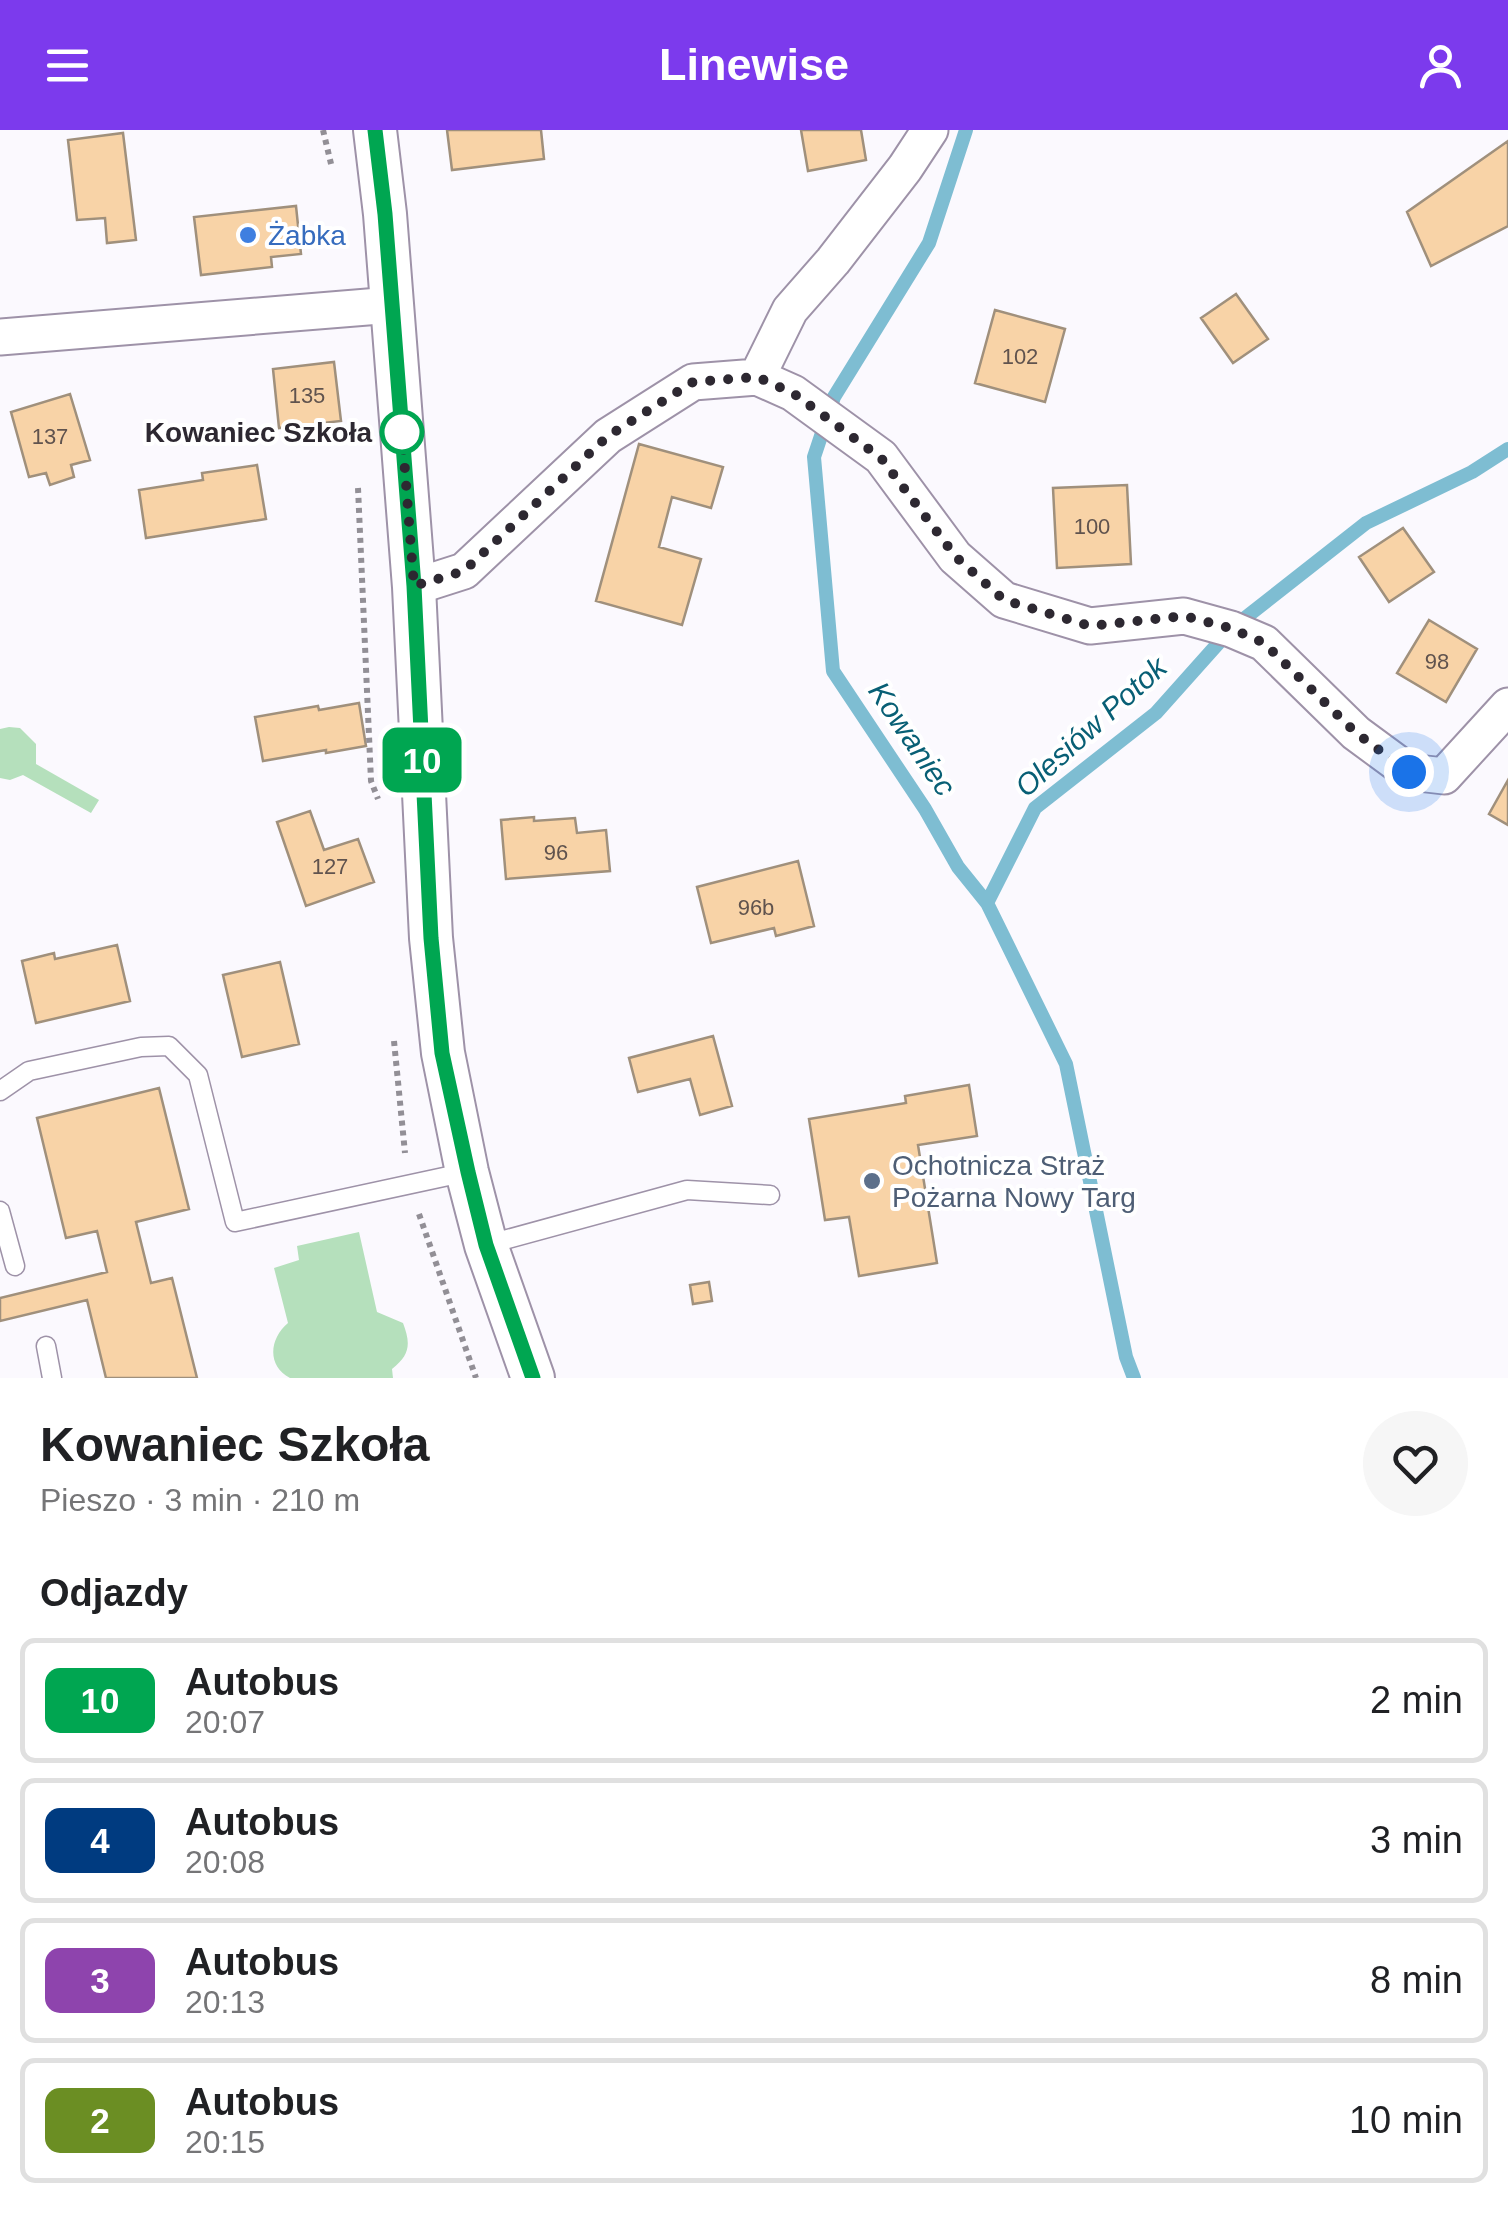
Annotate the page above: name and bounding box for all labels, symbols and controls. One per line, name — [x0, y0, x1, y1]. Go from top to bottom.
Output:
icon: menu — [40, 38, 95, 93]
icon: person — [1413, 38, 1468, 93]
text: Linewise — [659, 39, 849, 90]
place label: Żabka — [268, 220, 346, 251]
marker: Żabka — [237, 224, 259, 246]
house number: 102 — [1002, 344, 1038, 369]
house number: 135 — [289, 383, 325, 408]
marker: Kowaniec Szkoła — [381, 411, 423, 453]
place label: Kowaniec Szkoła — [145, 417, 372, 448]
house number: 137 — [32, 424, 68, 449]
house number: 100 — [1074, 514, 1110, 539]
water label: Olesiów Potok — [1008, 649, 1174, 803]
house number: 98 — [1425, 649, 1449, 674]
water label: Kowaniec — [862, 676, 962, 802]
line badge: 10 — [377, 728, 467, 792]
text: 10 — [403, 741, 441, 780]
your location — [1384, 747, 1434, 797]
house number: 96 — [544, 840, 568, 865]
house number: 127 — [312, 854, 348, 879]
house number: 96b — [738, 895, 774, 920]
place label: Ochotnicza Straż Pożarna Nowy Targ — [892, 1150, 1136, 1213]
marker: Ochotnicza Straż Pożarna Nowy Targ — [861, 1170, 883, 1192]
button: heart — [1363, 1411, 1468, 1516]
text: Kowaniec Szkoła — [40, 1418, 429, 1471]
text: Pieszo · 3 min · 210 m — [40, 1482, 360, 1518]
text: Odjazdy — [40, 1572, 188, 1614]
text: Autobus — [185, 1661, 339, 1703]
text: 2 min — [1370, 1679, 1463, 1721]
text: 10 — [81, 1681, 119, 1720]
text: 20:07 — [185, 1704, 265, 1740]
text: Autobus — [185, 1801, 339, 1843]
text: 3 min — [1370, 1819, 1463, 1861]
text: 4 — [90, 1821, 110, 1860]
text: 20:08 — [185, 1844, 265, 1880]
text: Autobus — [185, 1941, 339, 1983]
text: 8 min — [1370, 1959, 1463, 2001]
text: 3 — [90, 1961, 110, 2000]
text: 20:13 — [185, 1984, 265, 2020]
text: Autobus — [185, 2081, 339, 2123]
text: 10 min — [1349, 2099, 1463, 2141]
text: 2 — [90, 2101, 110, 2140]
text: 20:15 — [185, 2124, 265, 2160]

